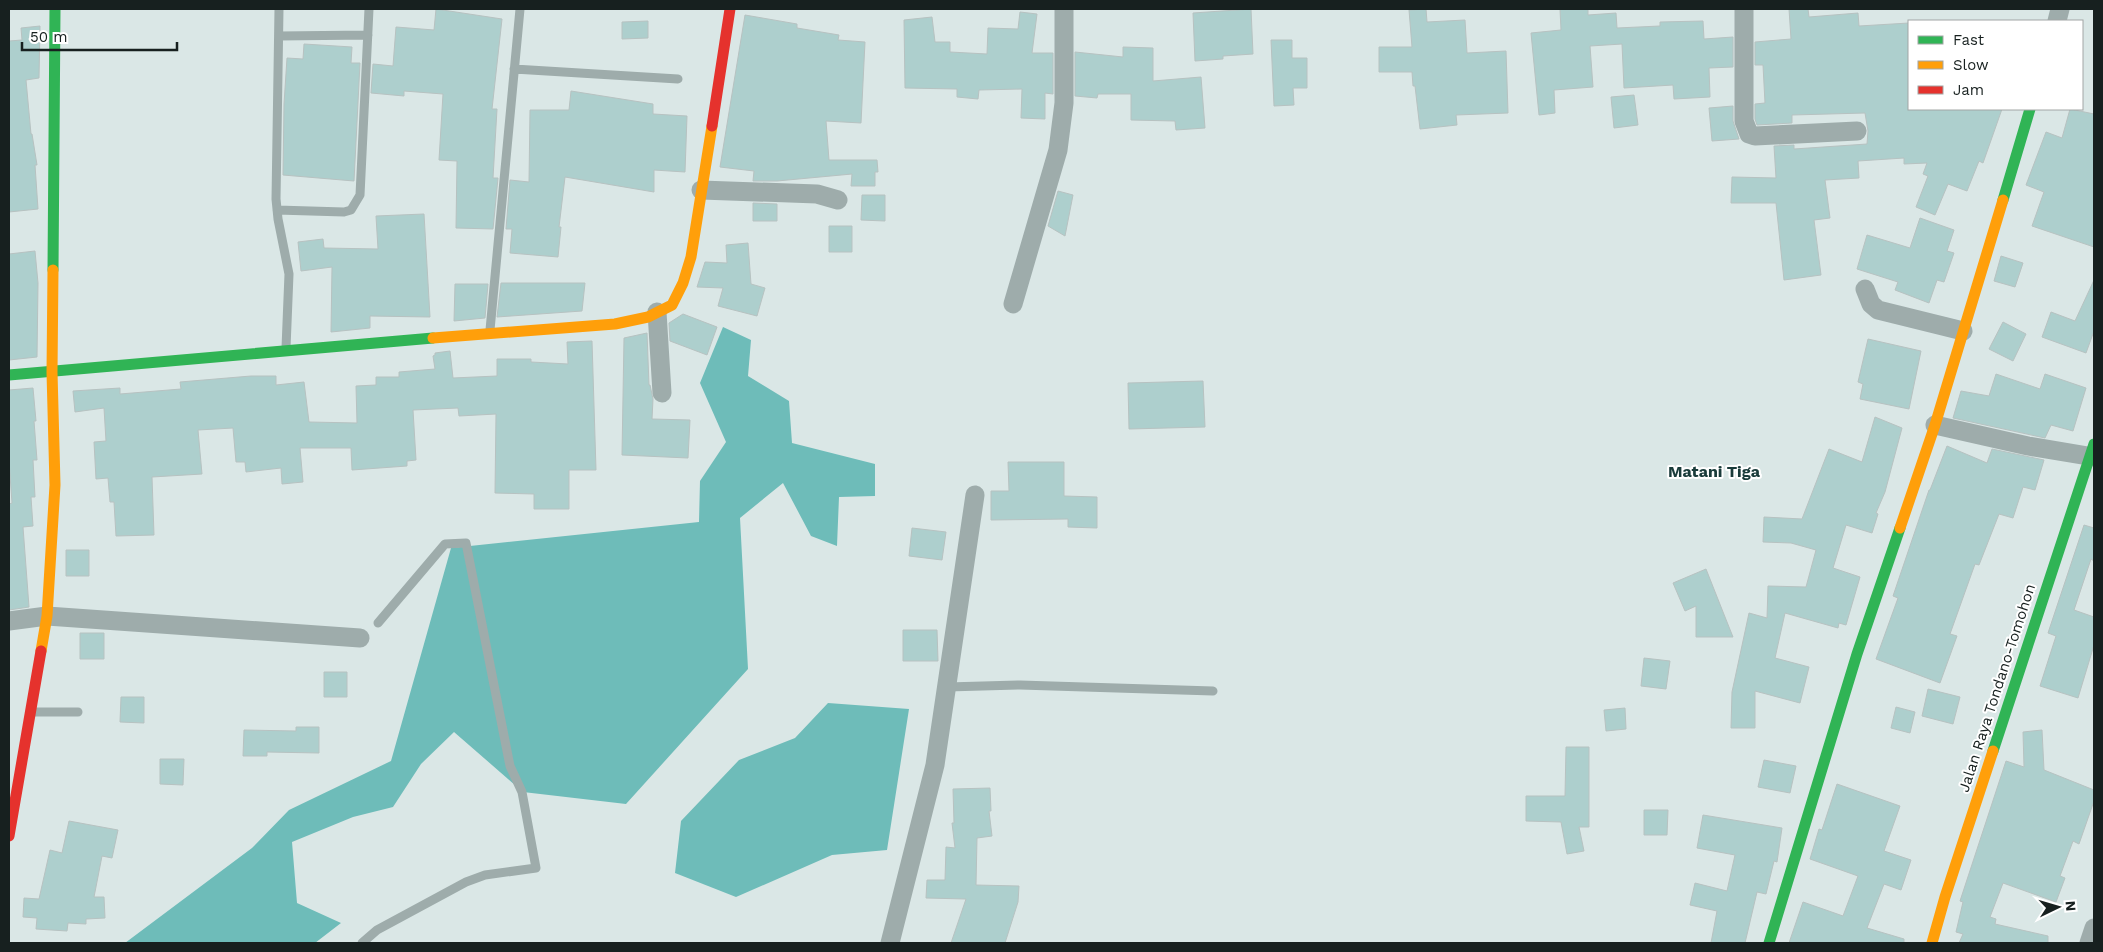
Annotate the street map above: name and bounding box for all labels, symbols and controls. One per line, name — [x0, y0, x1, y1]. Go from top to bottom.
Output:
scale bar — [22, 20, 178, 52]
legend — [1908, 20, 2083, 110]
text: 50 m — [30, 28, 67, 46]
text: Fast — [1953, 31, 1985, 49]
text: Slow — [1953, 56, 1989, 74]
text: Jam — [1953, 81, 1984, 99]
district label: Matani Tiga — [1668, 462, 1761, 481]
street label: Jalan Raya Tondano-Tomohon — [1955, 582, 2039, 794]
north arrow — [2033, 882, 2083, 932]
text: N — [2063, 900, 2079, 912]

